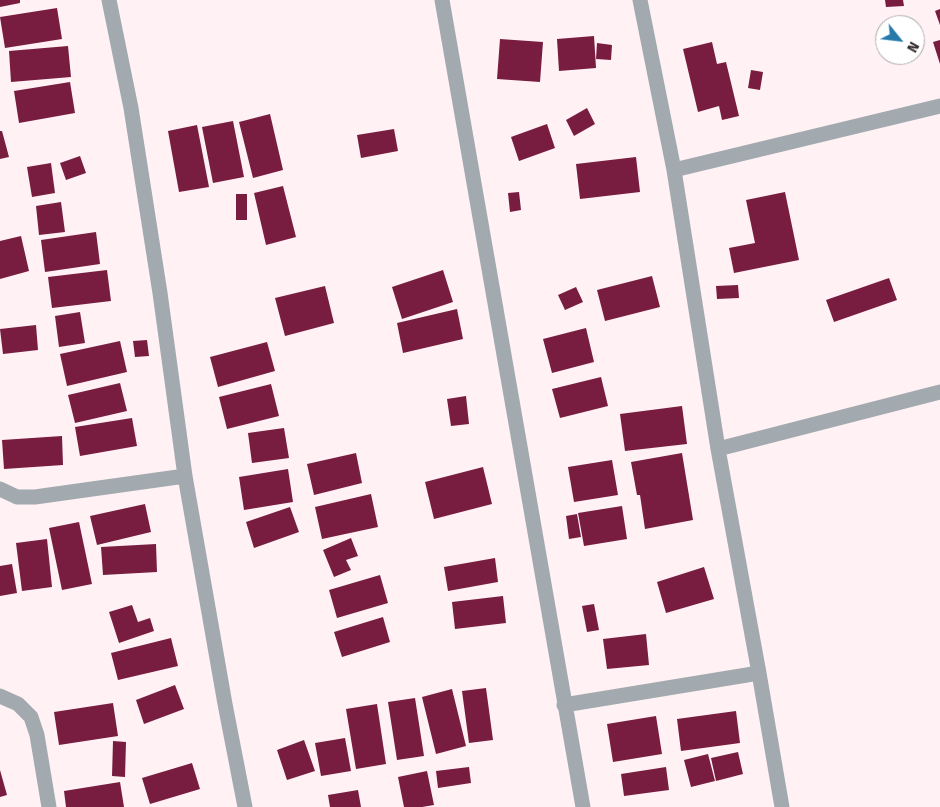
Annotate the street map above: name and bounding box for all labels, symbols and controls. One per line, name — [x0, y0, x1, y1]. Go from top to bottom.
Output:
north arrow — [875, 15, 925, 65]
text: N — [903, 39, 922, 55]

